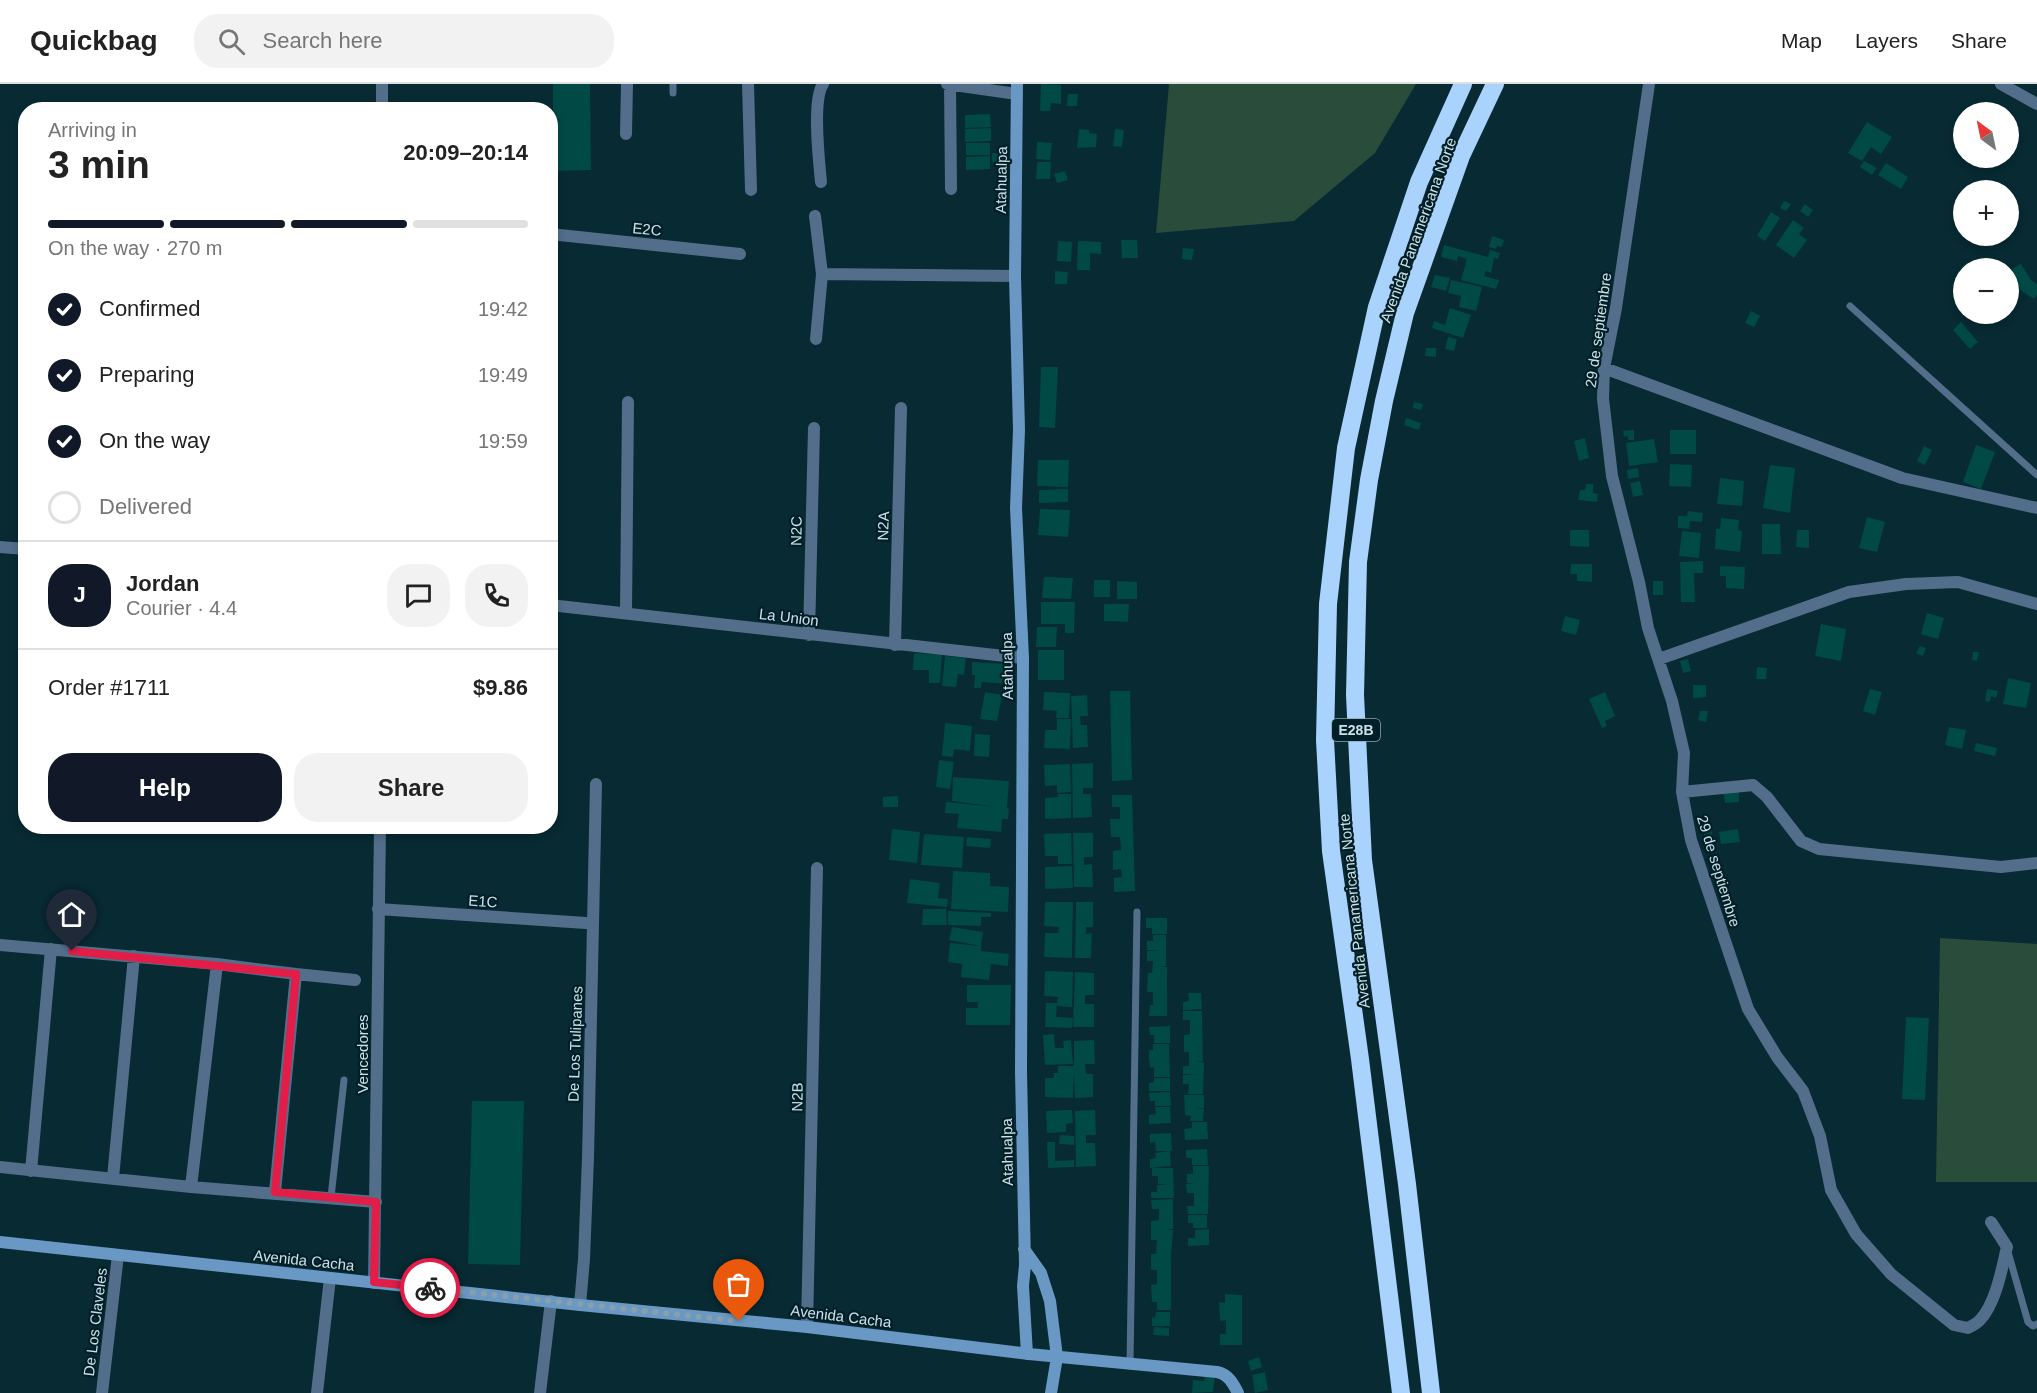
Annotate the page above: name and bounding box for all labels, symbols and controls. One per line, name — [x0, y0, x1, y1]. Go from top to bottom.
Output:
search box — [194, 14, 614, 68]
text: Quickbag — [30, 25, 158, 56]
icon: search — [215, 25, 248, 58]
text: Search here — [263, 28, 382, 53]
text: Map — [1781, 29, 1822, 52]
text: Layers — [1855, 29, 1918, 52]
text: Share — [1951, 29, 2007, 52]
north arrow — [1953, 102, 2019, 168]
map controls — [1953, 102, 2019, 324]
text: Arriving in — [48, 119, 137, 141]
street label: Avenida Panamericana Norte — [1377, 135, 1459, 325]
text: 20:09–20:14 — [403, 140, 528, 165]
text: 3 min — [48, 143, 150, 186]
street label: Atahualpa — [992, 145, 1010, 214]
button: + — [1953, 180, 2019, 246]
street label: E2C — [632, 219, 663, 239]
text: On the way · 270 m — [48, 237, 223, 259]
button: − — [1953, 258, 2019, 324]
street label: 29 de septiembre — [1582, 271, 1614, 389]
icon: check — [48, 293, 81, 326]
text: Confirmed — [99, 296, 200, 321]
text: 19:42 — [478, 298, 528, 320]
icon: check — [48, 359, 81, 392]
text: Preparing — [99, 362, 194, 387]
text: 19:49 — [478, 364, 528, 386]
icon: check — [48, 425, 81, 458]
text: On the way — [99, 428, 210, 453]
text: 19:59 — [478, 430, 528, 452]
text: Delivered — [99, 494, 192, 519]
street label: N2A — [874, 511, 892, 541]
street label: N2C — [787, 516, 805, 546]
button: chat — [387, 564, 450, 627]
button: phone — [465, 564, 528, 627]
text: Jordan — [126, 571, 199, 596]
text: J — [73, 582, 86, 607]
text: Courier · 4.4 — [126, 597, 237, 619]
street label: La Union — [758, 605, 820, 629]
street label: Atahualpa — [998, 631, 1016, 700]
text: Order #1711 — [48, 675, 170, 700]
text: $9.86 — [473, 675, 528, 700]
road number: E28B — [1332, 719, 1380, 741]
button: Help — [48, 753, 282, 822]
button: Share — [294, 753, 528, 822]
street label: Avenida Panamericana Norte — [1335, 813, 1373, 1009]
street label: 29 de septiembre — [1694, 813, 1744, 929]
pin — [46, 889, 97, 951]
street label: E1C — [468, 892, 498, 911]
icon: home — [55, 898, 88, 931]
street label: De Los Tulipanes — [564, 986, 586, 1102]
street label: Vencedores — [354, 1014, 371, 1094]
street label: N2B — [788, 1082, 806, 1112]
street label: Atahualpa — [998, 1117, 1016, 1186]
street label: Avenida Cacha — [253, 1246, 356, 1274]
courier — [400, 1258, 460, 1318]
pin — [713, 1259, 764, 1321]
street label: De Los Claveles — [80, 1267, 110, 1377]
icon: bag — [722, 1268, 755, 1301]
icon: bike — [414, 1272, 447, 1305]
street label: Avenida Cacha — [790, 1301, 893, 1331]

